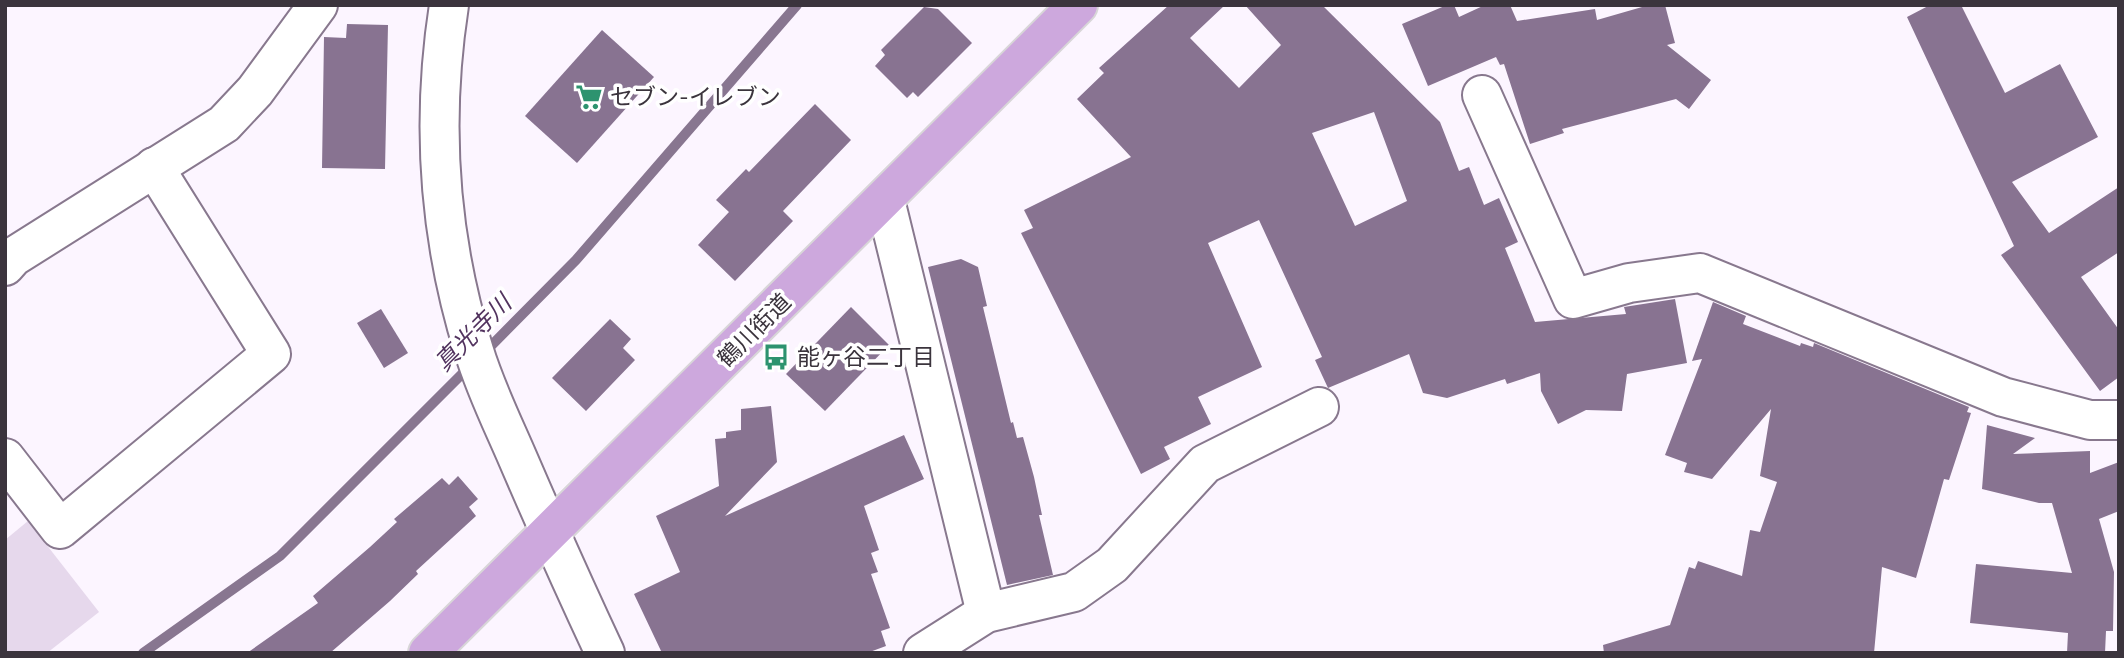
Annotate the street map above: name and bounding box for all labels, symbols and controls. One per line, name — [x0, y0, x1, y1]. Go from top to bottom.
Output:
supermarket icon: セブン-イレブン — [574, 82, 604, 112]
place label: セブン-イレブン — [610, 82, 781, 113]
water label: 真光寺川 — [428, 286, 520, 378]
street label: 鶴川街道 — [711, 287, 798, 374]
bus stop icon: 能ヶ谷二丁目 — [761, 342, 791, 372]
place label: 能ヶ谷二丁目 — [797, 342, 935, 373]

